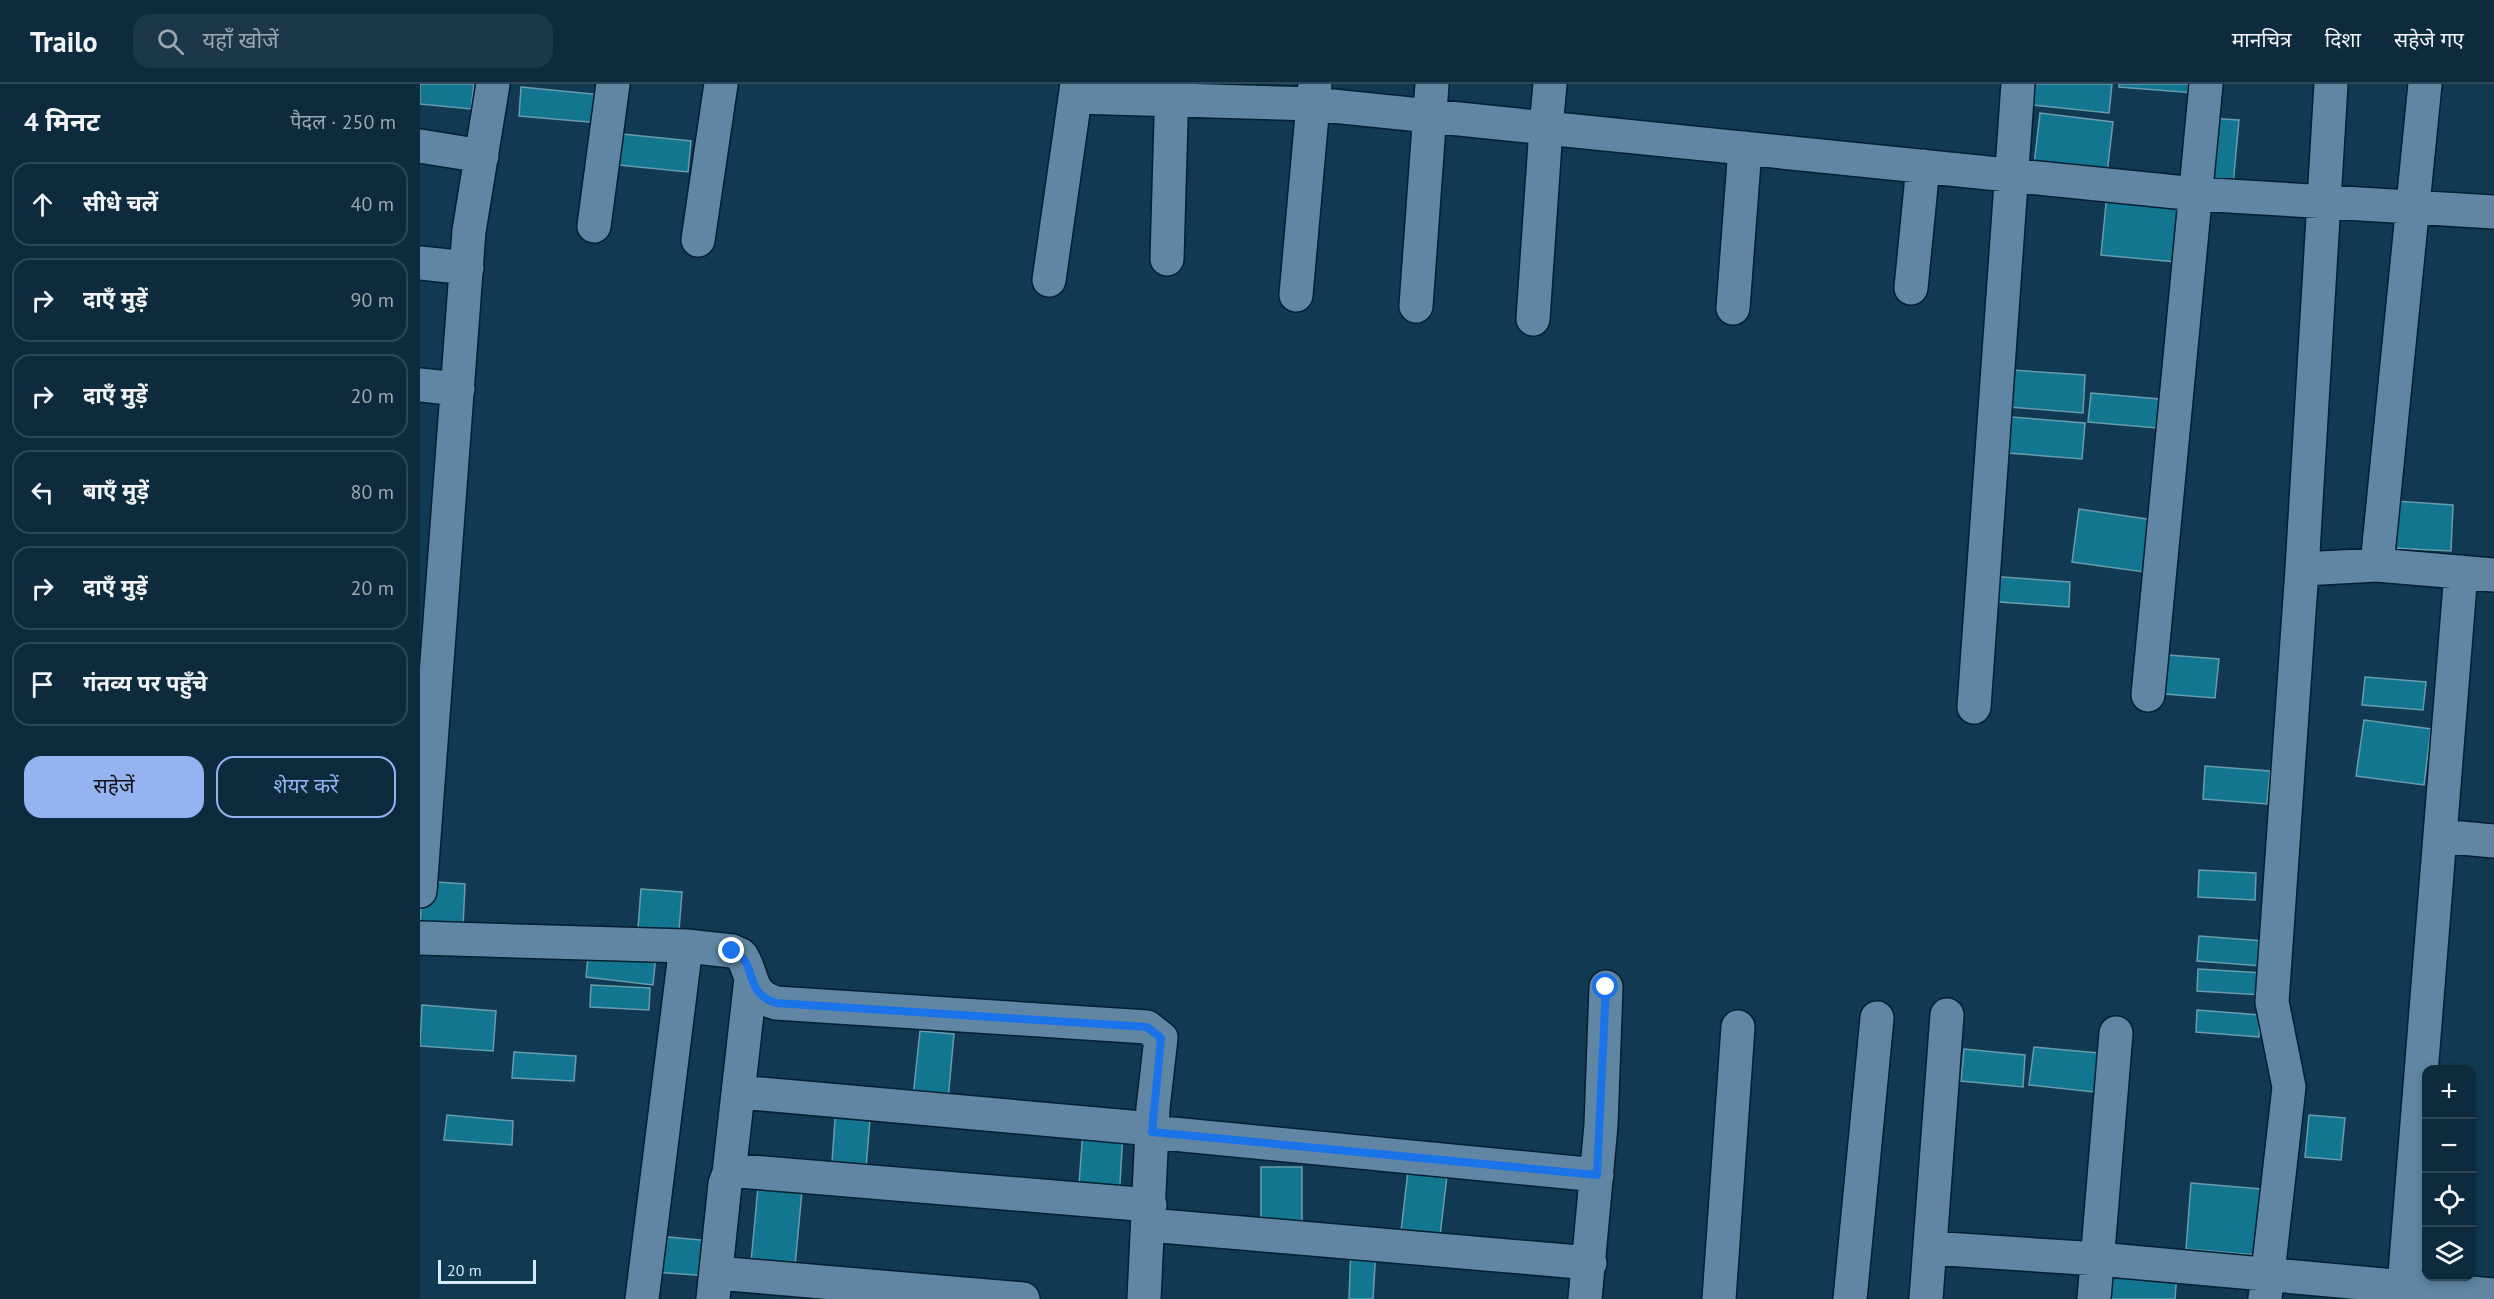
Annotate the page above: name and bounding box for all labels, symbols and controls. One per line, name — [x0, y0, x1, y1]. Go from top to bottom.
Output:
search box — [133, 14, 553, 68]
text: Trailo — [30, 23, 97, 60]
icon: search — [154, 25, 187, 58]
text: यहाँ खोजें — [202, 26, 279, 54]
text: मानचित्र — [2232, 26, 2292, 53]
text: दिशा — [2325, 26, 2361, 53]
text: सहेजे गए — [2394, 26, 2464, 53]
text: 4 मिनट — [24, 105, 100, 138]
text: पैदल · 250 m — [290, 109, 396, 135]
icon: ahead — [26, 188, 59, 221]
text: सीधे चलें — [83, 189, 158, 217]
text: 40 m — [351, 191, 394, 217]
icon: right — [26, 284, 59, 317]
text: दाएँ मुड़ें — [83, 285, 148, 313]
text: 90 m — [351, 287, 394, 313]
icon: right — [26, 380, 59, 413]
text: दाएँ मुड़ें — [83, 381, 148, 409]
text: 20 m — [351, 383, 394, 409]
icon: left — [26, 476, 59, 509]
text: बाएँ मुड़ें — [83, 477, 149, 505]
text: 80 m — [351, 479, 394, 505]
icon: right — [26, 572, 59, 605]
text: दाएँ मुड़ें — [83, 573, 148, 601]
text: 20 m — [351, 575, 394, 601]
icon: arrive — [26, 668, 59, 701]
text: गंतव्य पर पहुँचे — [83, 669, 207, 697]
button: सहेजें — [24, 756, 204, 818]
button: शेयर करें — [216, 756, 396, 818]
route end — [718, 937, 744, 963]
route start — [1592, 973, 1618, 999]
map controls — [2422, 1065, 2476, 1281]
button: + — [2422, 1065, 2476, 1119]
button: − — [2422, 1119, 2476, 1173]
button: locate — [2422, 1173, 2476, 1227]
button: layers — [2422, 1227, 2476, 1281]
scale bar — [438, 1257, 536, 1284]
text: 20 m — [447, 1260, 482, 1280]

